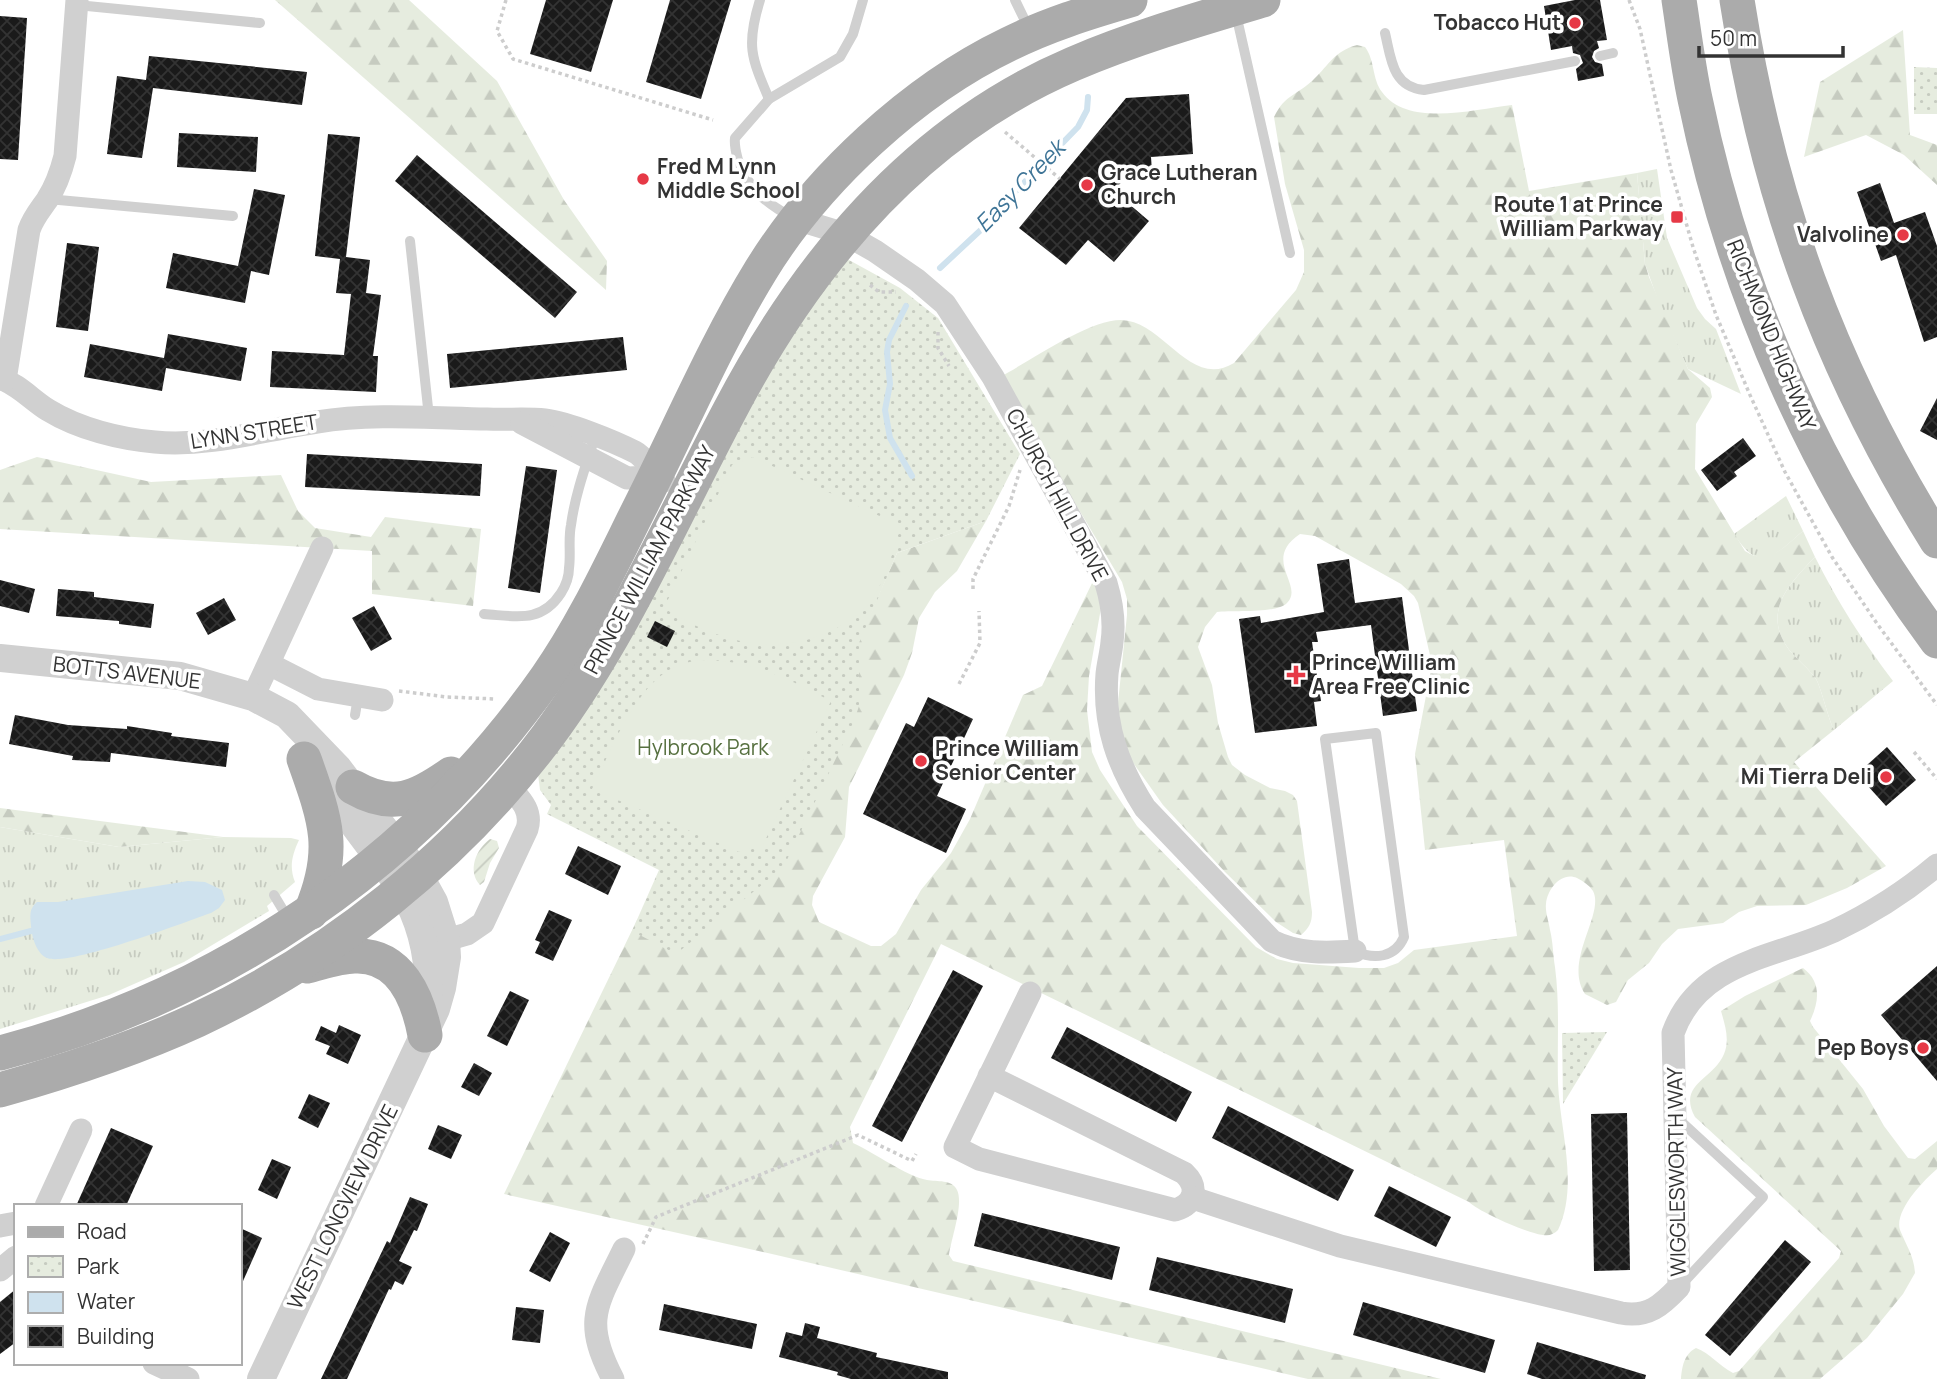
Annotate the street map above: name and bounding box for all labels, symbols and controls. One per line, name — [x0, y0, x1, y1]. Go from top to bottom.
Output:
place label: Tobacco Hut — [1434, 8, 1561, 36]
scale bar — [1699, 14, 1842, 58]
marker: Tobacco Hut — [1567, 15, 1583, 31]
text: 50 m — [1710, 24, 1757, 52]
water label: Easy Creek — [967, 130, 1074, 239]
place label: Fred M Lynn Middle School — [657, 152, 800, 204]
place label: Grace Lutheran Church — [1101, 158, 1258, 210]
marker: Fred M Lynn Middle School — [635, 171, 651, 187]
marker: Grace Lutheran Church — [1079, 177, 1095, 193]
place label: Route 1 at Prince William Parkway — [1494, 190, 1663, 242]
marker: Route 1 at Prince William Parkway — [1669, 209, 1685, 225]
place label: Valvoline — [1797, 220, 1889, 248]
marker: Valvoline — [1895, 227, 1911, 243]
street label: RICHMOND HIGHWAY — [1721, 235, 1823, 434]
street label: CHURCH HILL DRIVE — [1001, 403, 1115, 586]
street label: LYNN STREET — [188, 407, 320, 455]
street label: PRINCE WILLIAM PARKWAY — [577, 440, 721, 679]
place label: Prince William Area Free Clinic — [1312, 648, 1470, 700]
street label: BOTTS AVENUE — [52, 649, 203, 695]
marker: Prince William Area Free Clinic — [1286, 665, 1306, 685]
park label: Hylbrook Park — [637, 733, 769, 761]
place label: Prince William Senior Center — [935, 734, 1079, 786]
marker: Prince William Senior Center — [913, 753, 929, 769]
place label: Mi Tierra Deli — [1741, 762, 1872, 790]
marker: Mi Tierra Deli — [1878, 769, 1894, 785]
place label: Pep Boys — [1817, 1033, 1909, 1061]
marker: Pep Boys — [1915, 1040, 1931, 1056]
street label: WIGGLESWORTH WAY — [1660, 1067, 1692, 1277]
street label: WEST LONGVIEW DRIVE — [280, 1100, 404, 1314]
legend — [14, 1204, 242, 1365]
text: Road — [77, 1217, 127, 1245]
text: Park — [77, 1252, 119, 1280]
text: Water — [77, 1287, 136, 1315]
text: Building — [77, 1322, 154, 1350]

